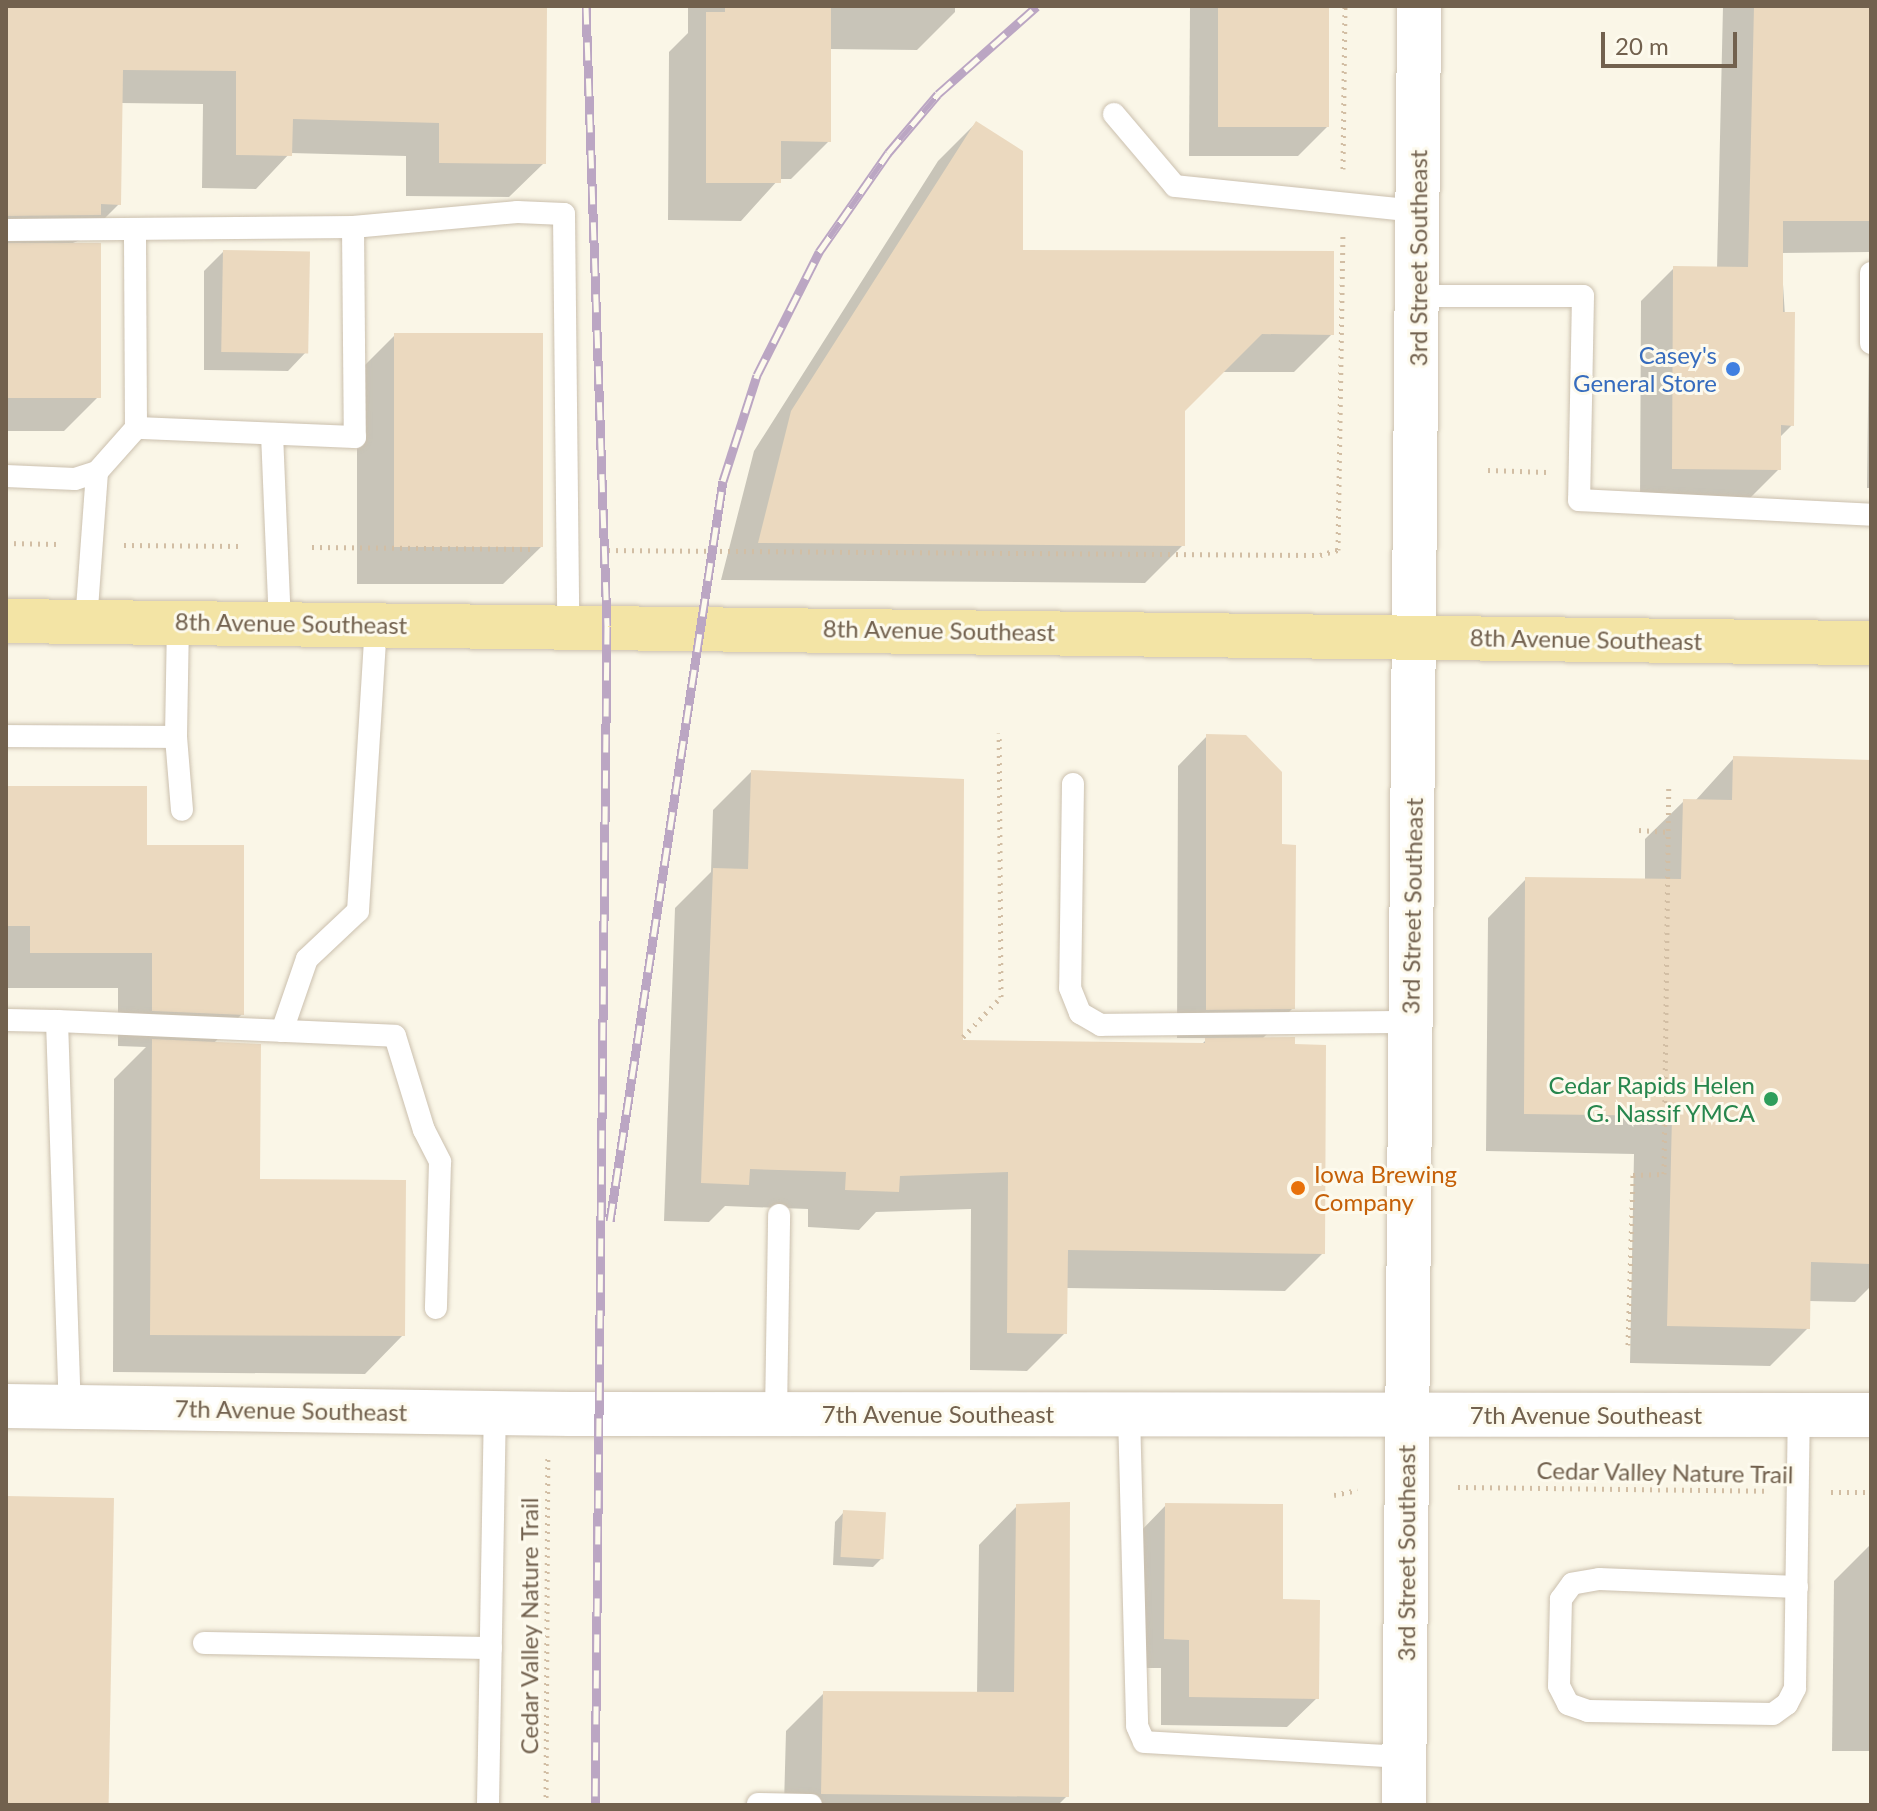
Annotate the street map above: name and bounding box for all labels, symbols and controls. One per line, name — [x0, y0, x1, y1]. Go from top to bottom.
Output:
scale bar — [1605, 16, 1741, 66]
text: 20 m — [1615, 31, 1669, 60]
street label: 3rd Street Southeast — [1404, 150, 1432, 366]
place label: Casey's General Store — [1573, 341, 1717, 397]
marker: Casey's General Store — [1724, 360, 1742, 378]
street label: 8th Avenue Southeast — [174, 607, 408, 639]
street label: 8th Avenue Southeast — [822, 614, 1056, 646]
street label: 8th Avenue Southeast — [1469, 623, 1703, 655]
street label: 3rd Street Southeast — [1396, 797, 1428, 1015]
place label: Cedar Rapids Helen G. Nassif YMCA — [1548, 1071, 1755, 1127]
marker: Cedar Rapids Helen G. Nassif YMCA — [1762, 1090, 1780, 1108]
place label: Iowa Brewing Company — [1314, 1160, 1457, 1216]
marker: Iowa Brewing Company — [1289, 1179, 1307, 1197]
street label: 7th Avenue Southeast — [174, 1394, 408, 1426]
street label: 7th Avenue Southeast — [821, 1400, 1055, 1428]
street label: 7th Avenue Southeast — [1469, 1401, 1703, 1429]
street label: 3rd Street Southeast — [1392, 1445, 1420, 1661]
street label: Cedar Valley Nature Trail — [1535, 1455, 1795, 1489]
street label: Cedar Valley Nature Trail — [515, 1496, 543, 1756]

